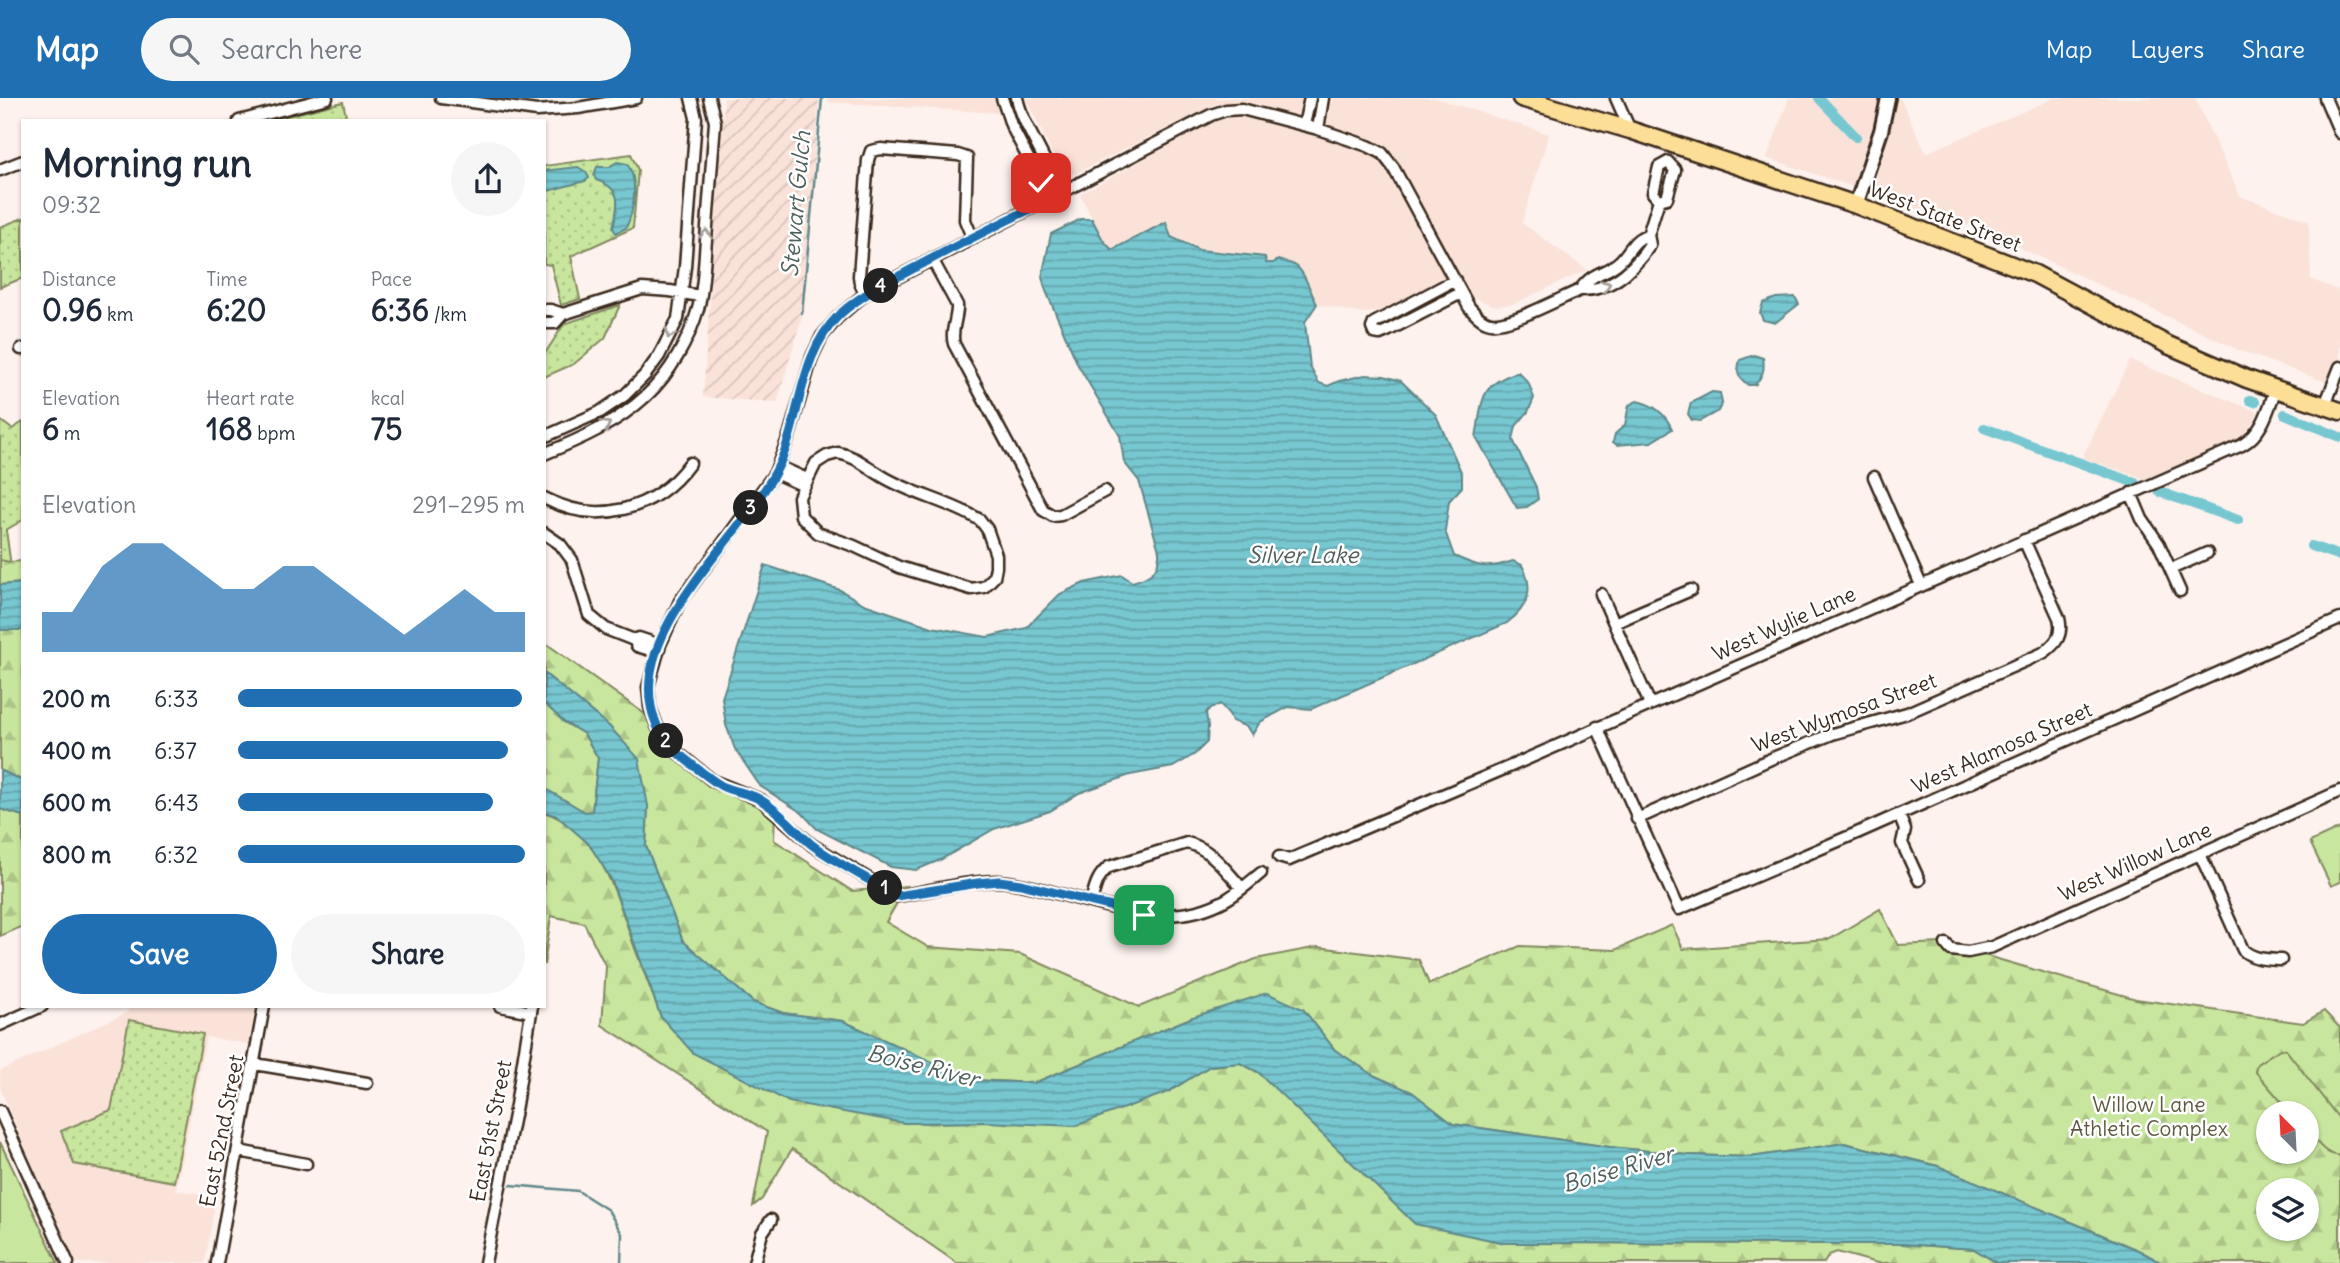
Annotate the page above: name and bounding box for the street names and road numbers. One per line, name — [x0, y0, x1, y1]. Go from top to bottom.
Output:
street label: West State Street — [1865, 175, 2025, 258]
street label: West Wylie Lane — [1708, 580, 1860, 667]
street label: West Wymosa Street — [1748, 667, 1940, 758]
street label: West Alamosa Street — [1908, 696, 2096, 799]
street label: West Willow Lane — [2054, 816, 2215, 907]
street label: East 52nd Street — [193, 1052, 250, 1209]
street label: East 51st Street — [464, 1058, 517, 1204]

